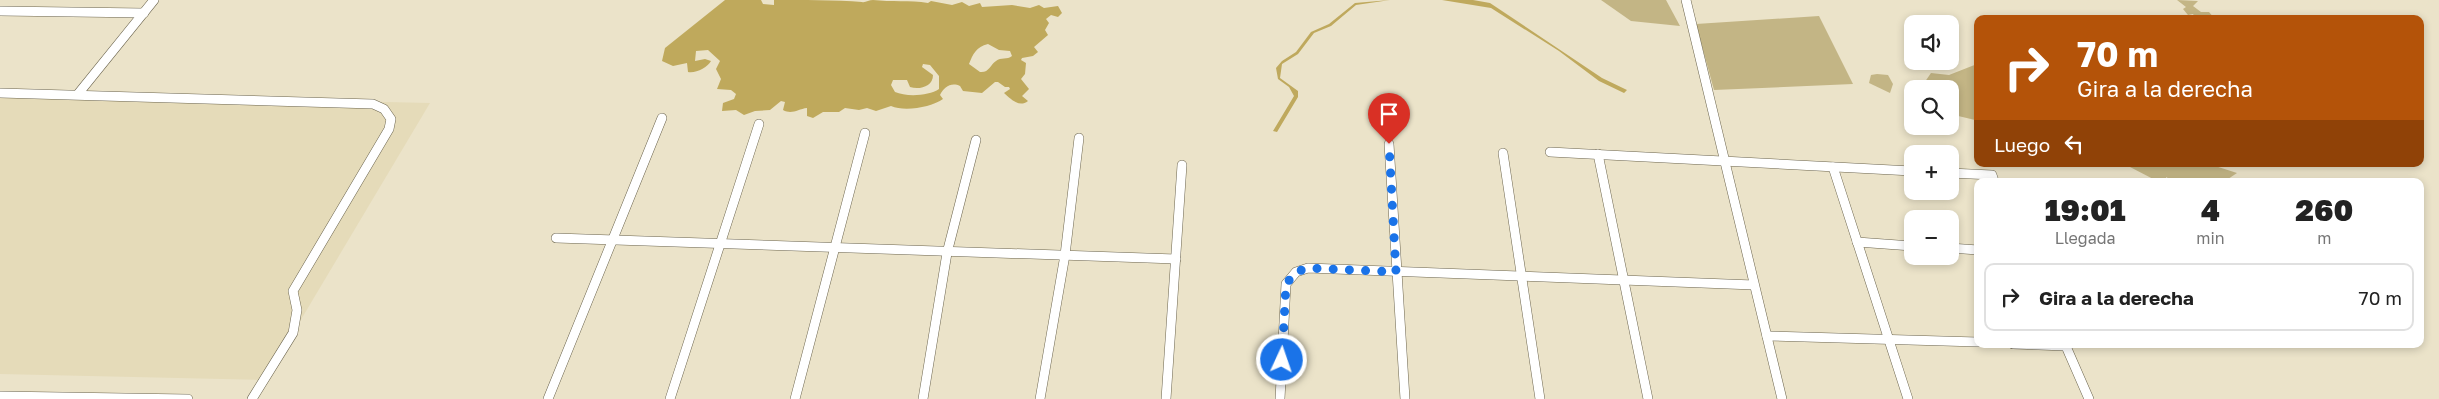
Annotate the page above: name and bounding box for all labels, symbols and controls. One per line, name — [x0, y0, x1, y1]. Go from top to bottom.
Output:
map controls — [1904, 15, 1959, 265]
button: sound — [1904, 15, 1959, 70]
text: 70 m — [2077, 33, 2158, 75]
icon: right — [1994, 35, 2059, 100]
text: Gira a la derecha — [2077, 75, 2253, 102]
button: search — [1904, 80, 1959, 135]
pin — [1368, 93, 1410, 144]
icon: arrive — [1375, 100, 1403, 128]
icon: left — [2060, 130, 2088, 158]
text: Luego — [1994, 133, 2050, 156]
button: + — [1904, 145, 1959, 200]
text: 19:01 — [2045, 192, 2126, 228]
text: 4 — [2201, 192, 2220, 228]
text: 260 — [2295, 192, 2353, 228]
button: − — [1904, 210, 1959, 265]
text: Llegada — [2055, 228, 2116, 248]
text: min — [2196, 228, 2225, 248]
text: m — [2317, 228, 2331, 248]
icon: right — [1996, 283, 2024, 311]
text: Gira a la derecha — [2039, 286, 2194, 309]
text: 70 m — [2359, 286, 2402, 309]
position arrow — [1255, 333, 1307, 385]

